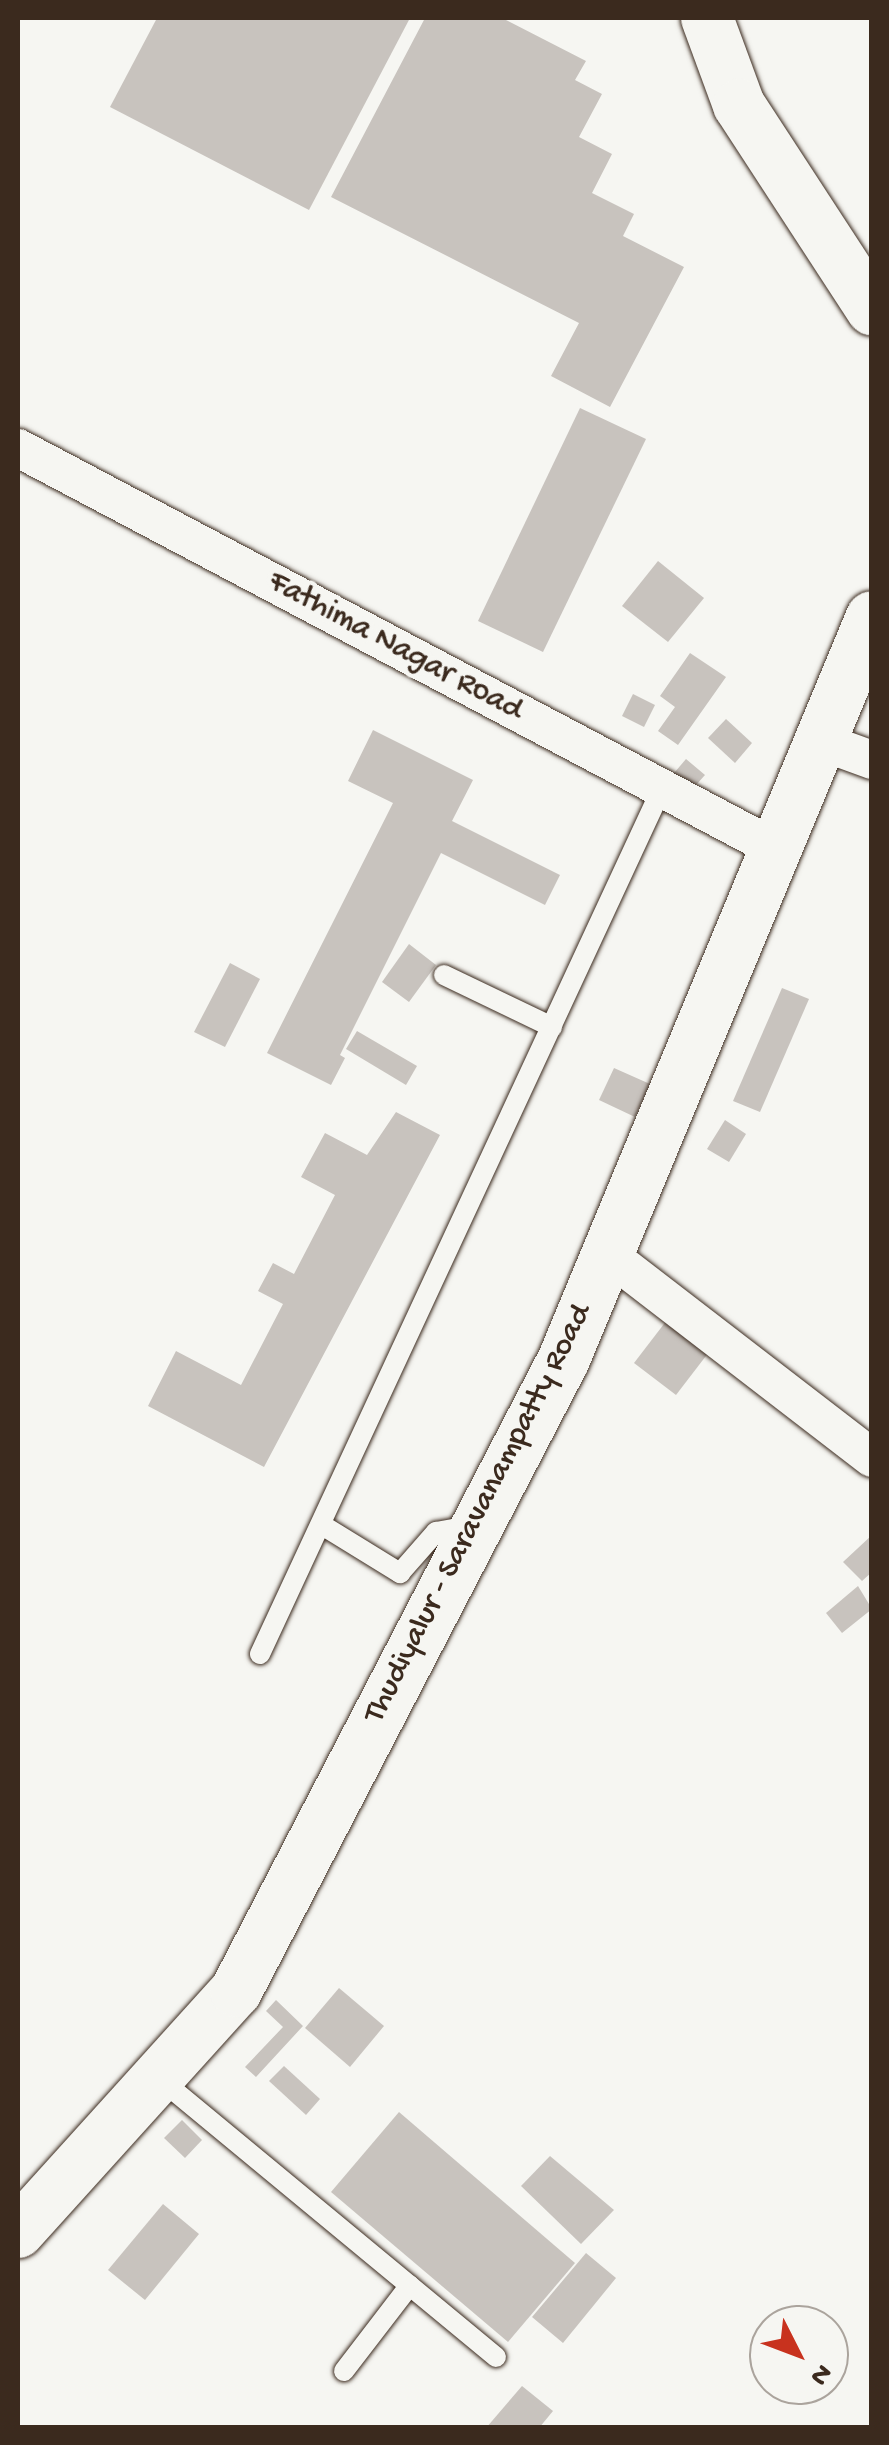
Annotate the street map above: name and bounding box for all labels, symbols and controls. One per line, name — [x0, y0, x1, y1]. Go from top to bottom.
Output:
street label: Fathima Nagar Road — [261, 564, 529, 730]
street label: Thudiyalur - Saravanampatty Road — [356, 1298, 602, 1730]
north arrow — [749, 2305, 849, 2405]
text: N — [802, 2356, 839, 2392]

